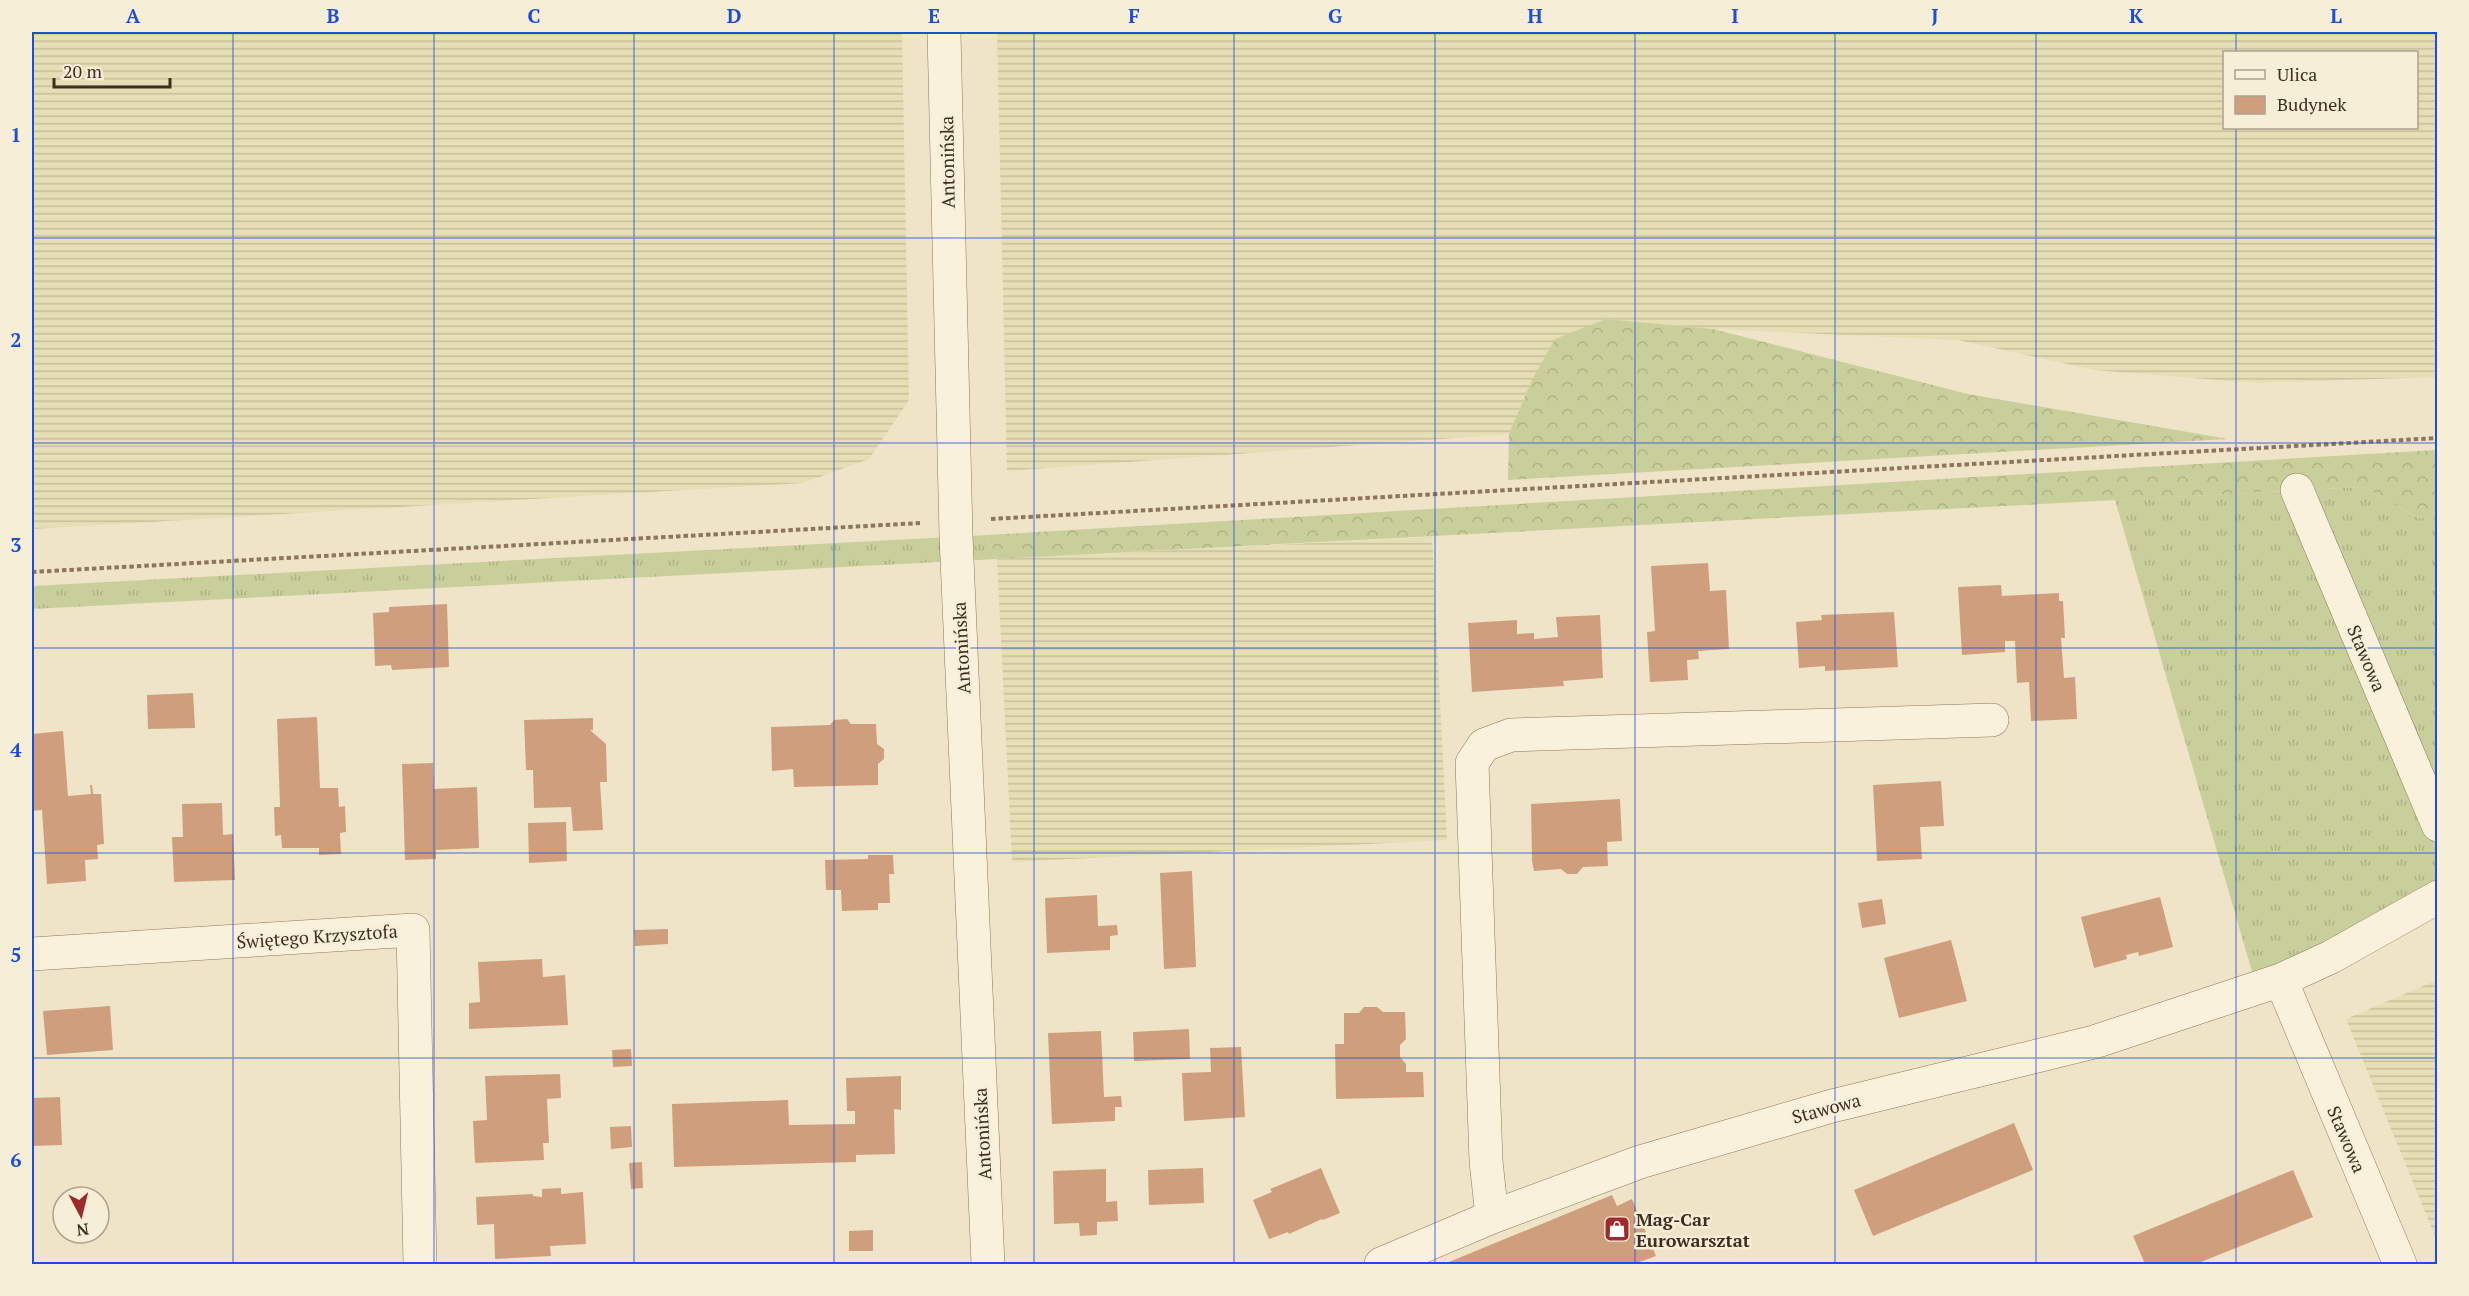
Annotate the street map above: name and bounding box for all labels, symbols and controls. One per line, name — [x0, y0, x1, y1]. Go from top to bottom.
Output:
text: A — [126, 2, 141, 29]
text: B — [327, 2, 340, 29]
text: C — [527, 2, 541, 29]
text: D — [727, 2, 741, 29]
text: E — [928, 2, 940, 29]
text: F — [1128, 2, 1140, 29]
text: G — [1328, 2, 1342, 29]
text: H — [1527, 2, 1543, 29]
text: I — [1731, 2, 1739, 29]
text: J — [1931, 2, 1939, 29]
text: K — [2129, 2, 2144, 29]
text: L — [2330, 2, 2342, 29]
scale bar — [54, 51, 170, 89]
legend — [2223, 51, 2418, 129]
text: 20 m — [63, 59, 103, 83]
text: Ulica — [2277, 62, 2317, 86]
text: Budynek — [2277, 92, 2347, 116]
street label: Antonińska — [934, 116, 960, 208]
text: 1 — [10, 121, 22, 148]
text: 2 — [10, 326, 22, 353]
text: 3 — [10, 531, 22, 558]
street label: Antonińska — [947, 601, 975, 695]
street label: Stawowa — [2342, 621, 2392, 695]
text: 4 — [10, 736, 22, 763]
street label: Świętego Krzysztofa — [236, 918, 398, 954]
text: 5 — [10, 941, 22, 968]
street label: Antonińska — [968, 1087, 996, 1181]
street label: Stawowa — [1789, 1087, 1863, 1129]
street label: Stawowa — [2322, 1102, 2372, 1176]
text: 6 — [10, 1146, 22, 1173]
north arrow — [51, 1185, 111, 1245]
place label: Mag-Car Eurowarsztat — [1636, 1207, 1750, 1252]
shop icon: Mag-Car Eurowarsztat — [1602, 1214, 1632, 1244]
text: N — [75, 1218, 90, 1242]

